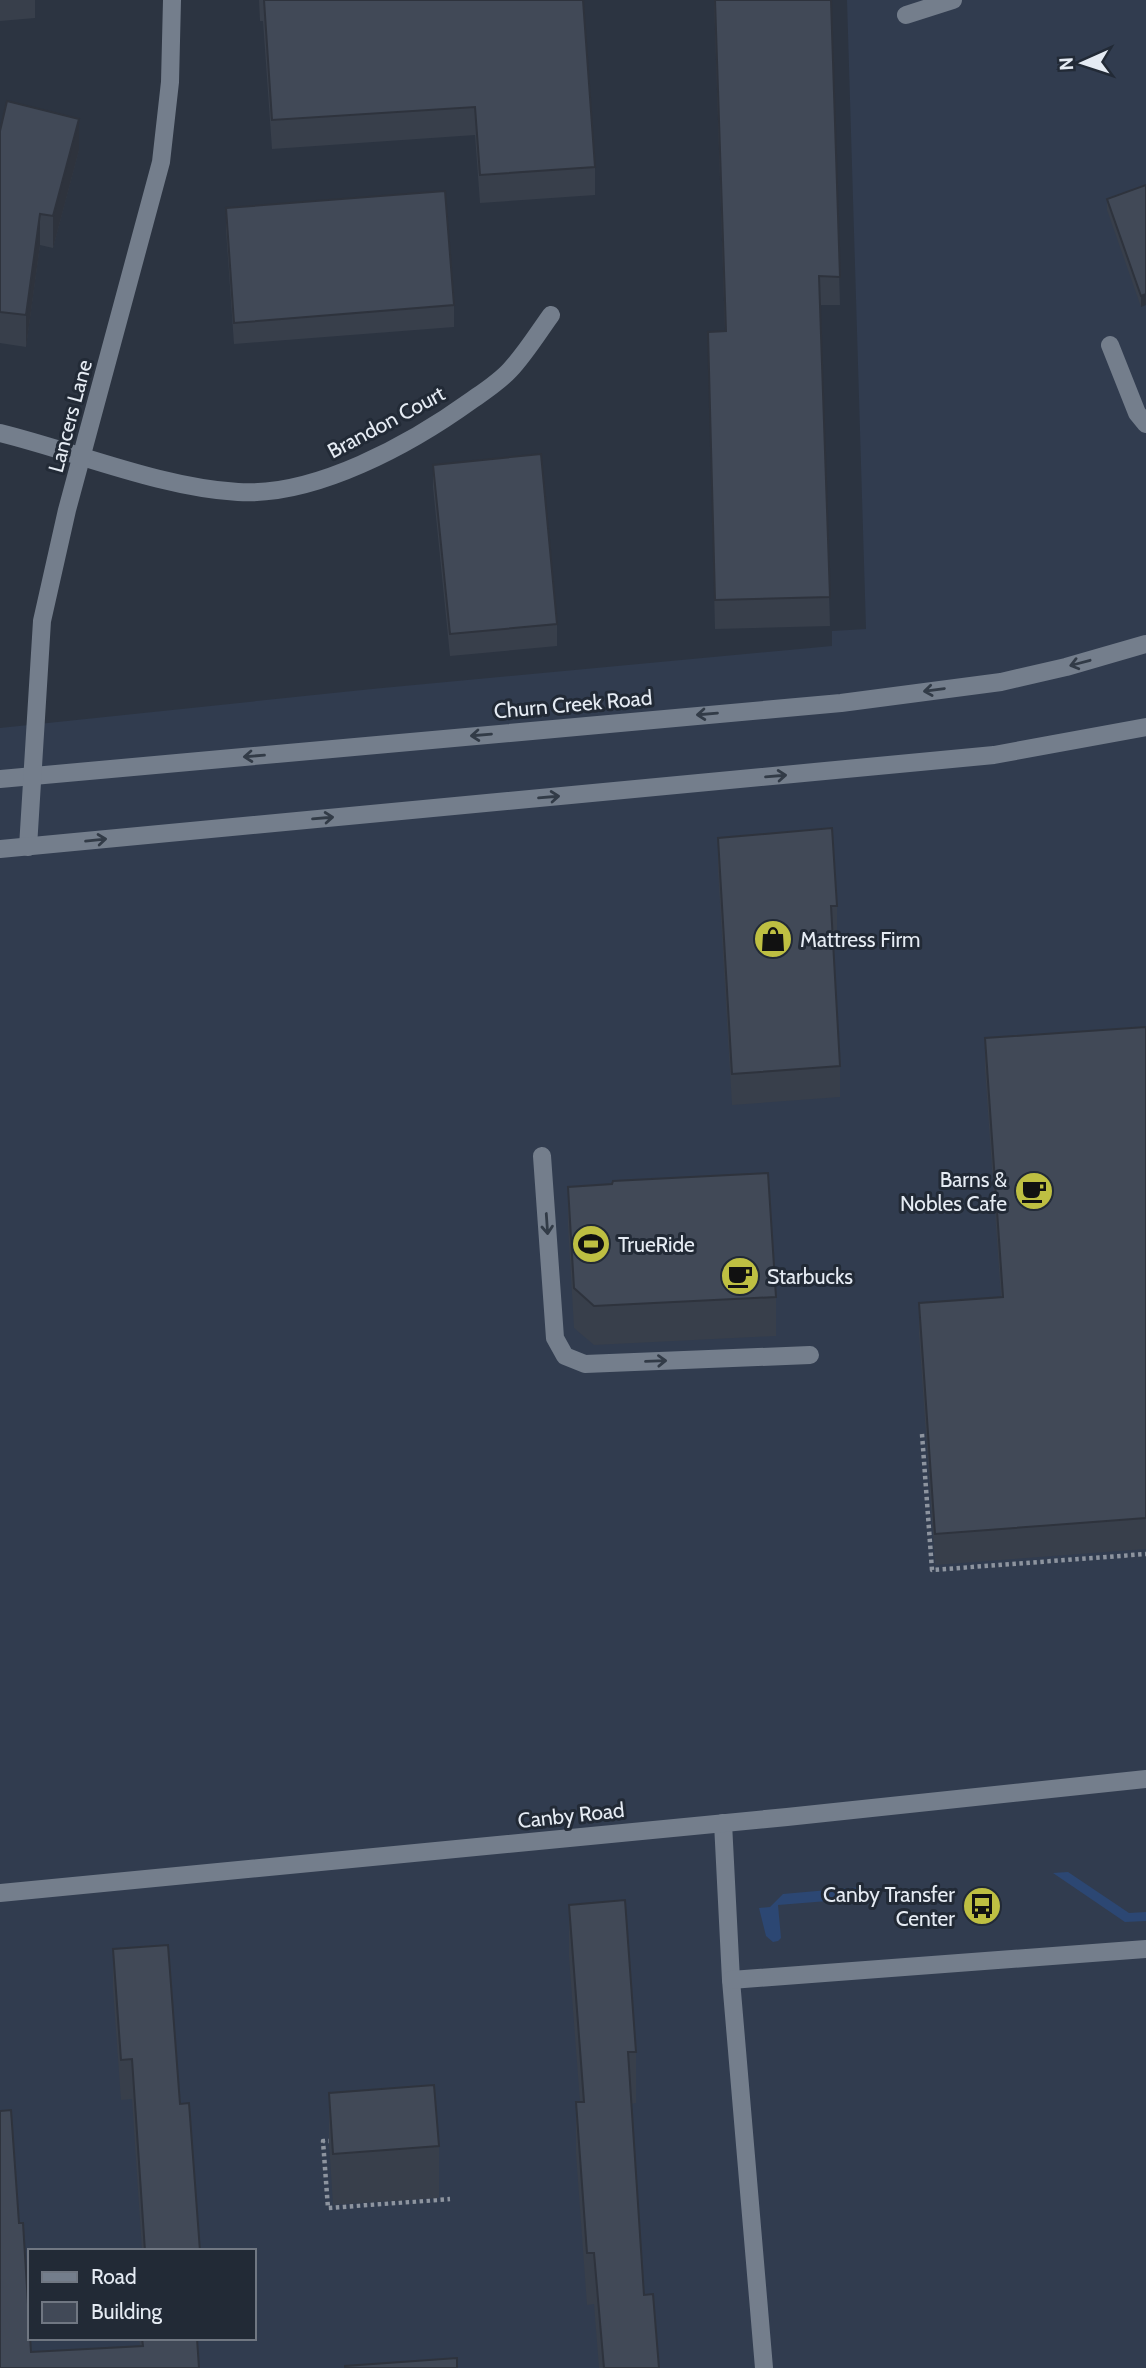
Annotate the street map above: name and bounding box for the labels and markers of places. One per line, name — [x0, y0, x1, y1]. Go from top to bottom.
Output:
shop icon: Mattress Firm — [752, 918, 794, 960]
place label: Mattress Firm — [800, 927, 921, 952]
place label: Barns & Nobles Cafe — [900, 1167, 1007, 1216]
cafe icon: Barns & Nobles Cafe — [1013, 1170, 1055, 1212]
sports icon: TrueRide — [570, 1223, 612, 1265]
place label: TrueRide — [618, 1232, 695, 1257]
cafe icon: Starbucks — [719, 1255, 761, 1297]
place label: Starbucks — [767, 1264, 853, 1289]
place label: Canby Transfer Center — [823, 1882, 955, 1931]
bus stop icon: Canby Transfer Center — [961, 1885, 1003, 1927]

